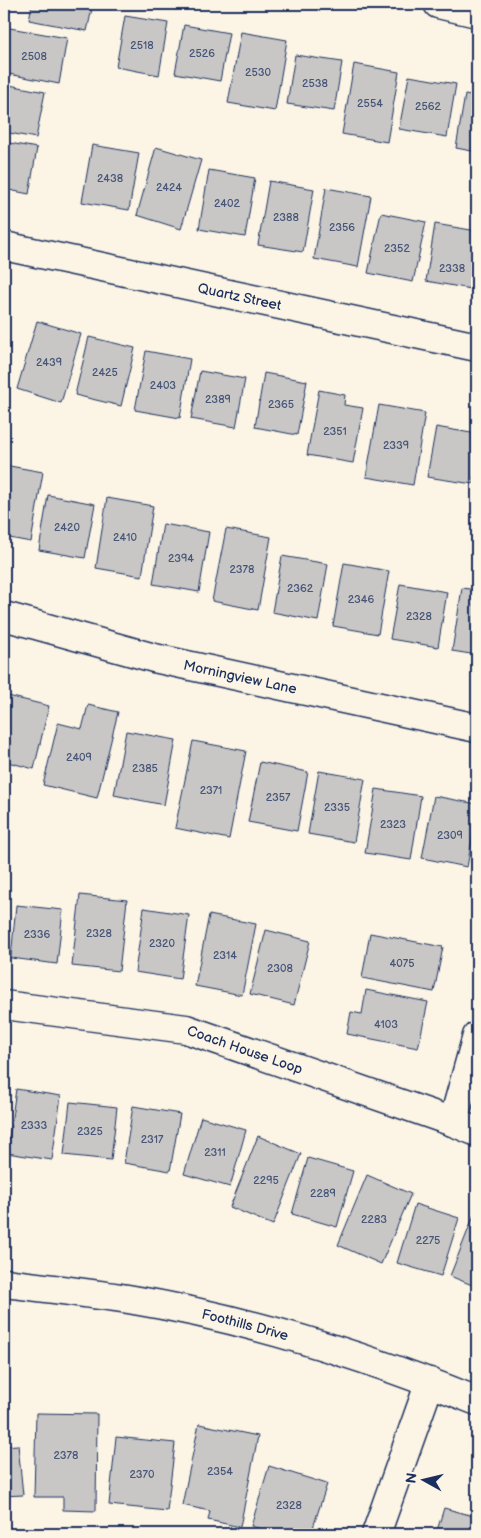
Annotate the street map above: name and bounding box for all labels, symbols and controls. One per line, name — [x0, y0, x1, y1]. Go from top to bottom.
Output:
house number: 2518 — [130, 39, 154, 52]
house number: 2526 — [189, 47, 215, 60]
house number: 2508 — [21, 50, 47, 63]
house number: 2530 — [245, 66, 272, 79]
house number: 2538 — [302, 77, 328, 90]
house number: 2554 — [357, 97, 383, 110]
house number: 2562 — [415, 100, 442, 113]
house number: 2438 — [97, 172, 123, 185]
house number: 2424 — [156, 181, 182, 194]
house number: 2402 — [214, 197, 241, 210]
house number: 2388 — [273, 211, 299, 224]
house number: 2356 — [329, 221, 355, 234]
house number: 2352 — [384, 242, 410, 255]
house number: 2338 — [439, 262, 465, 275]
street label: Quartz Street — [196, 280, 284, 314]
house number: 2439 — [36, 356, 62, 369]
house number: 2425 — [92, 366, 118, 379]
house number: 2403 — [150, 379, 176, 392]
house number: 2389 — [205, 393, 231, 406]
house number: 2365 — [268, 398, 294, 411]
house number: 2351 — [323, 425, 347, 438]
house number: 2339 — [383, 439, 409, 452]
house number: 2420 — [54, 521, 81, 534]
house number: 2410 — [113, 531, 137, 544]
house number: 2394 — [168, 552, 194, 565]
house number: 2378 — [230, 563, 254, 576]
house number: 2362 — [287, 582, 314, 595]
house number: 2346 — [348, 593, 375, 606]
house number: 2328 — [406, 610, 432, 623]
street label: Morningview Lane — [182, 657, 298, 698]
house number: 2409 — [66, 751, 92, 764]
house number: 2385 — [132, 762, 158, 775]
house number: 2371 — [200, 784, 222, 797]
house number: 2357 — [266, 791, 291, 804]
house number: 2335 — [324, 801, 350, 814]
house number: 2323 — [380, 818, 406, 831]
house number: 2309 — [437, 829, 463, 842]
house number: 2328 — [86, 927, 112, 940]
house number: 2336 — [24, 928, 51, 941]
house number: 2320 — [149, 937, 176, 950]
house number: 2314 — [213, 949, 237, 962]
house number: 4075 — [390, 957, 414, 970]
house number: 2308 — [267, 962, 293, 975]
house number: 4103 — [374, 1018, 398, 1031]
street label: Coach House Loop — [185, 1022, 305, 1078]
house number: 2333 — [21, 1119, 48, 1132]
house number: 2325 — [77, 1125, 103, 1138]
house number: 2317 — [141, 1133, 164, 1146]
house number: 2311 — [204, 1146, 226, 1159]
house number: 2295 — [253, 1174, 279, 1187]
house number: 2289 — [310, 1187, 336, 1200]
house number: 2283 — [361, 1213, 387, 1226]
house number: 2275 — [416, 1234, 440, 1247]
street label: Foothills Drive — [200, 1306, 290, 1344]
house number: 2378 — [54, 1449, 78, 1462]
north arrow — [398, 1456, 448, 1506]
house number: 2354 — [207, 1465, 233, 1478]
house number: 2370 — [130, 1468, 155, 1481]
text: N — [402, 1472, 421, 1485]
house number: 2328 — [276, 1499, 302, 1512]

